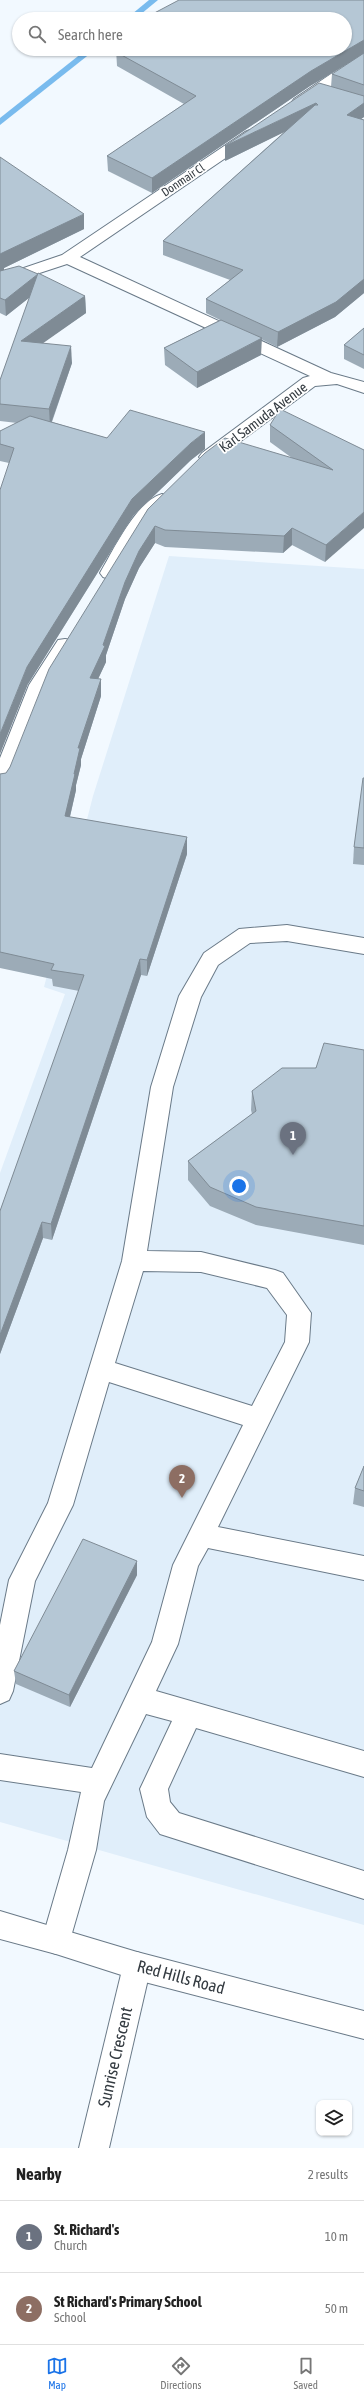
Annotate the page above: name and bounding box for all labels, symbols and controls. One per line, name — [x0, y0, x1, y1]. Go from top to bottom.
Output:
search box — [12, 12, 352, 56]
icon: search — [26, 23, 48, 45]
text: Search here — [58, 26, 123, 43]
street label: Donmair Cl — [159, 160, 208, 199]
street label: Karl Samuda Avenue — [216, 379, 310, 455]
pin: 1 — [280, 1122, 306, 1155]
your location — [229, 1176, 249, 1196]
pin: 2 — [169, 1465, 195, 1498]
street label: Red Hills Road — [135, 1956, 227, 1998]
street label: Sunrise Crescent — [94, 2005, 136, 2109]
map controls — [316, 2100, 352, 2136]
button: layers — [316, 2100, 352, 2136]
text: Nearby — [16, 2164, 62, 2184]
text: 2 results — [308, 2167, 348, 2182]
text: St. Richard's — [54, 2221, 119, 2238]
text: 1 — [26, 2229, 32, 2244]
text: 10 m — [325, 2229, 348, 2244]
text: Church — [54, 2238, 87, 2253]
text: St Richard's Primary School — [54, 2293, 202, 2310]
text: 2 — [26, 2301, 32, 2316]
text: 50 m — [325, 2301, 348, 2316]
text: School — [54, 2310, 86, 2325]
tab: Map — [46, 2355, 68, 2391]
tab: Directions — [160, 2355, 201, 2391]
tab: Saved — [294, 2355, 318, 2391]

